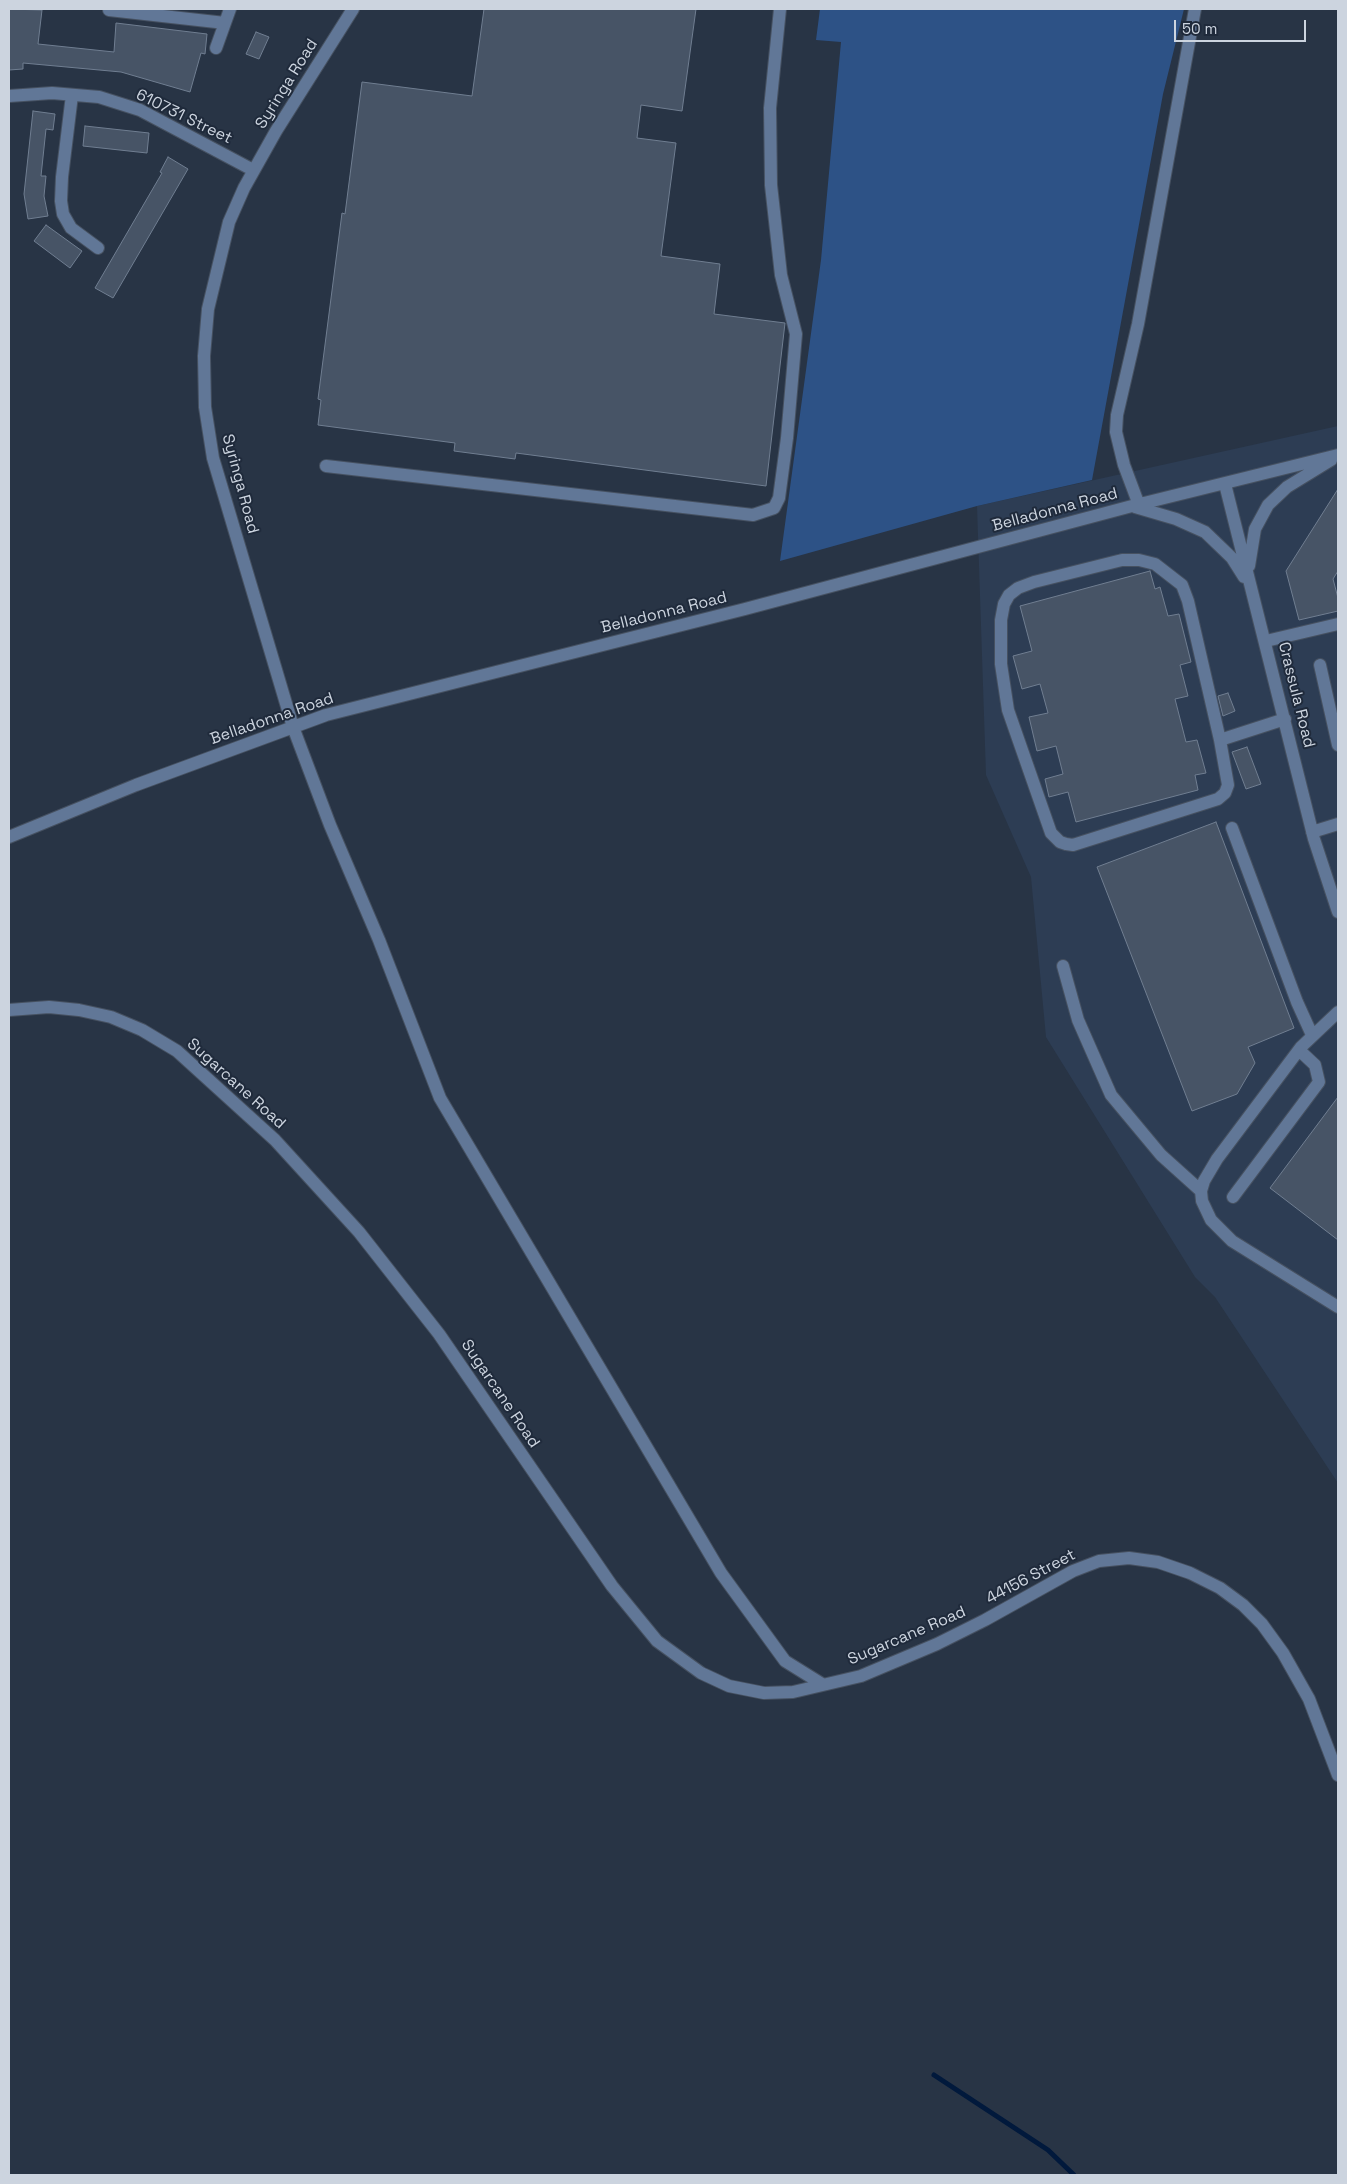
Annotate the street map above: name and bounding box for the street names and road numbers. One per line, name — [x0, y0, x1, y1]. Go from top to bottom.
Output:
street label: Syringa Road — [252, 36, 322, 132]
street label: 610731 Street — [133, 85, 235, 149]
street label: Syringa Road — [217, 432, 263, 536]
street label: Belladonna Road — [990, 484, 1120, 536]
street label: Belladonna Road — [599, 588, 729, 638]
street label: Crassula Road — [1274, 640, 1318, 750]
street label: Belladonna Road — [208, 689, 336, 749]
street label: Sugarcane Road — [183, 1035, 289, 1133]
street label: Sugarcane Road — [457, 1336, 543, 1452]
street label: 44156 Street — [983, 1545, 1079, 1609]
street label: Sugarcane Road — [845, 1602, 969, 1670]

